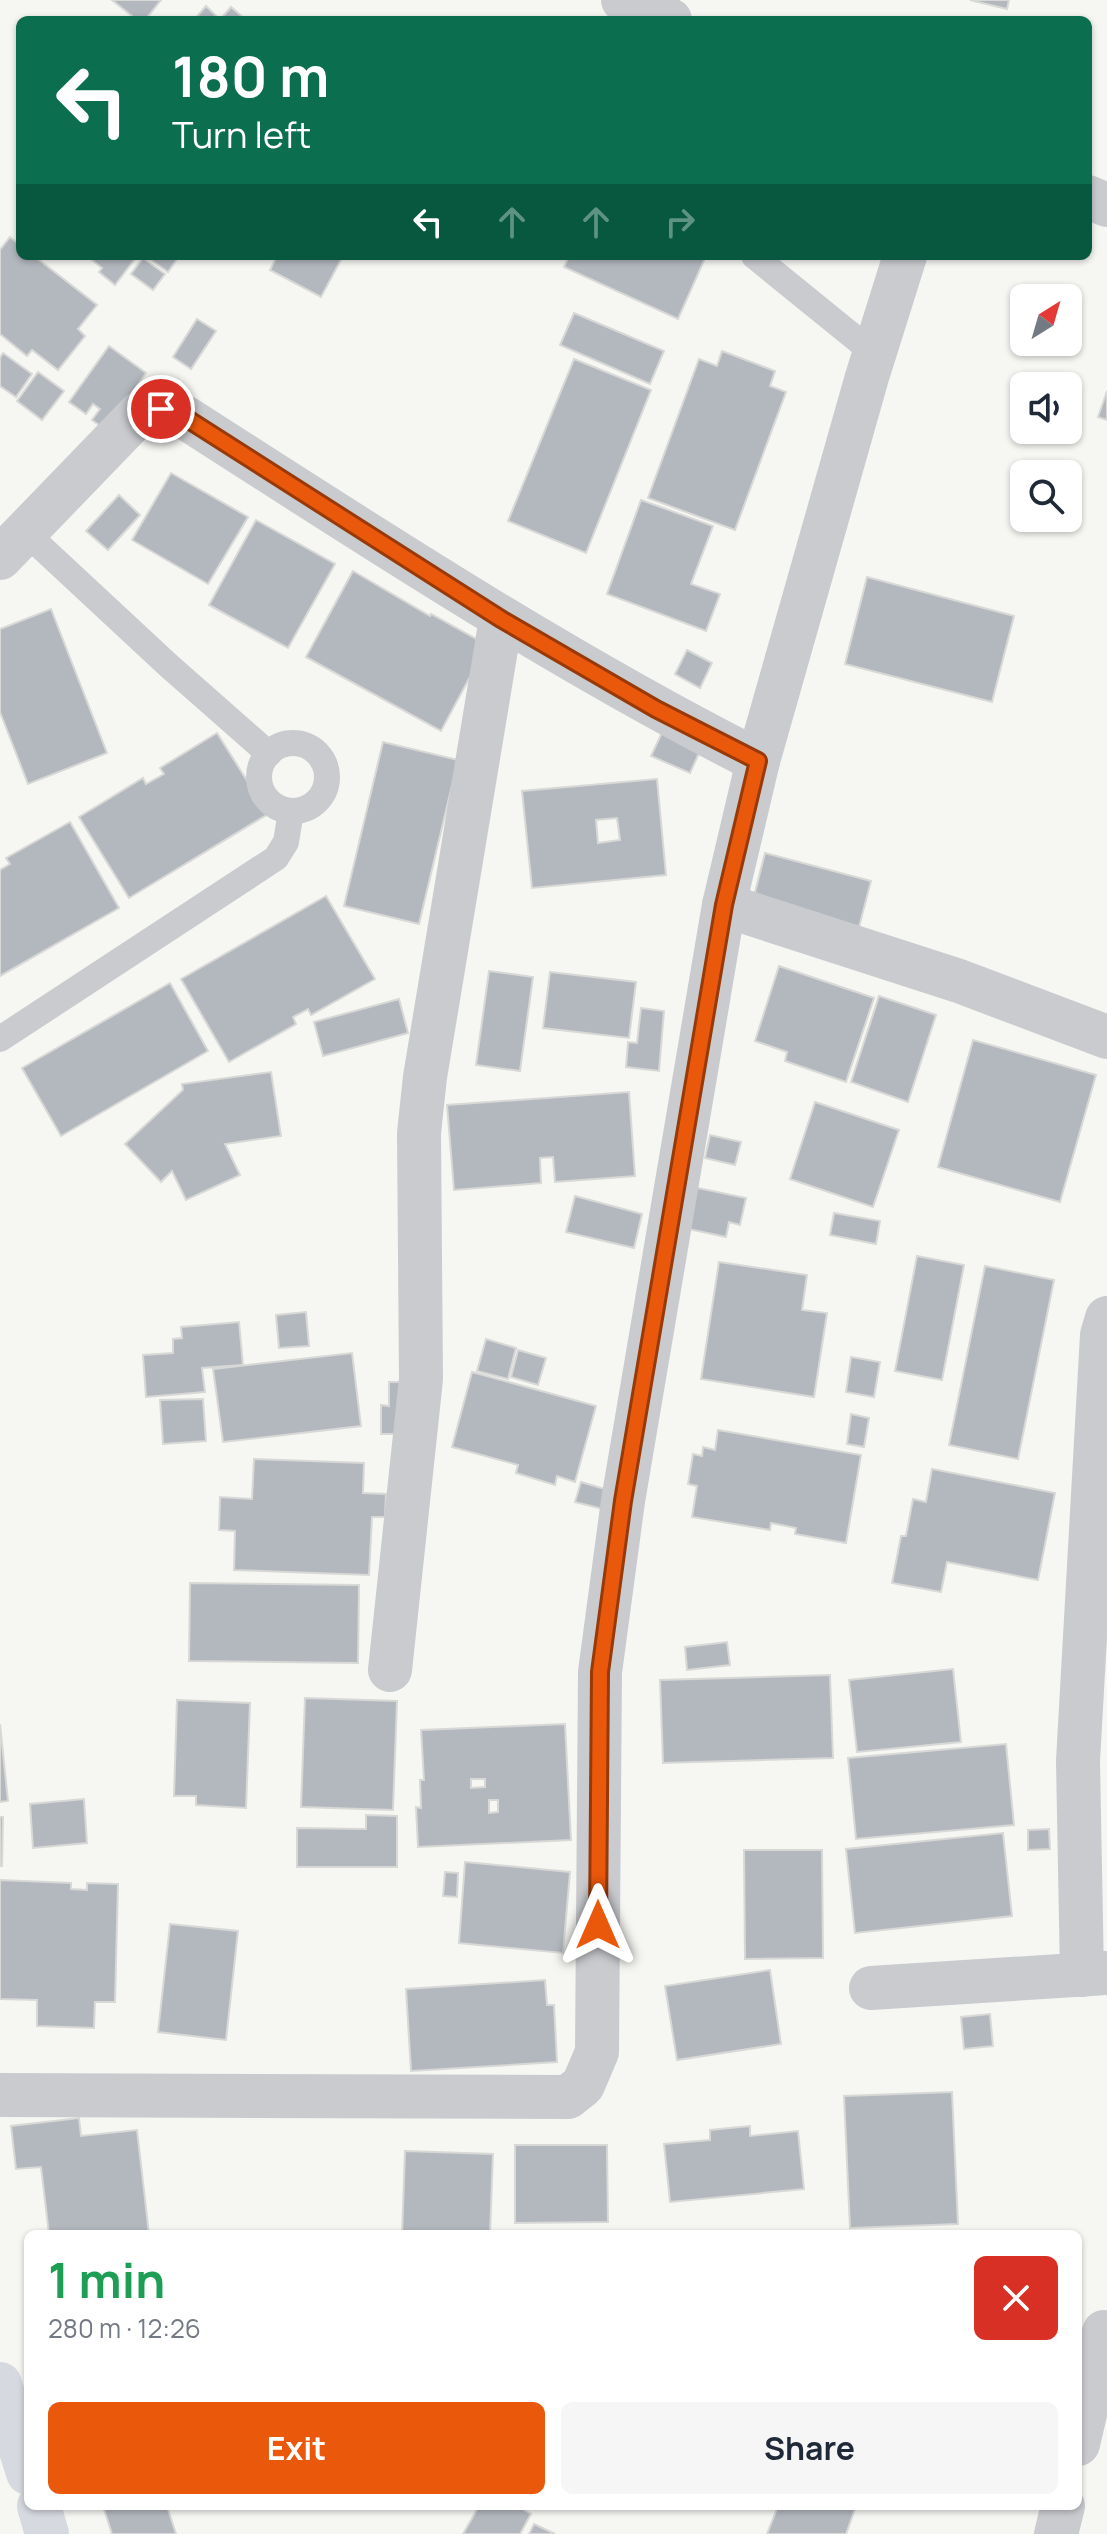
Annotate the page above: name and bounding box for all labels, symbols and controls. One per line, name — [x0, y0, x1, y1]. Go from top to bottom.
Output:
text: 180 m — [172, 37, 329, 114]
icon: left — [40, 48, 144, 152]
text: Turn left — [172, 110, 311, 159]
icon: left — [406, 200, 450, 244]
icon: ahead — [490, 200, 534, 244]
icon: ahead — [574, 200, 618, 244]
icon: right — [658, 200, 702, 244]
north arrow — [1010, 284, 1082, 356]
map controls — [1010, 284, 1082, 532]
button: sound — [1010, 372, 1082, 444]
pin — [127, 375, 195, 443]
icon: arrive — [139, 387, 183, 431]
button: search — [1010, 460, 1082, 532]
position arrow — [556, 1883, 640, 1967]
text: 1 min — [48, 2247, 165, 2312]
button: close — [974, 2256, 1058, 2340]
text: 280 m · 12:26 — [48, 2310, 201, 2346]
button: Exit — [48, 2402, 545, 2494]
button: Share — [561, 2402, 1058, 2494]

